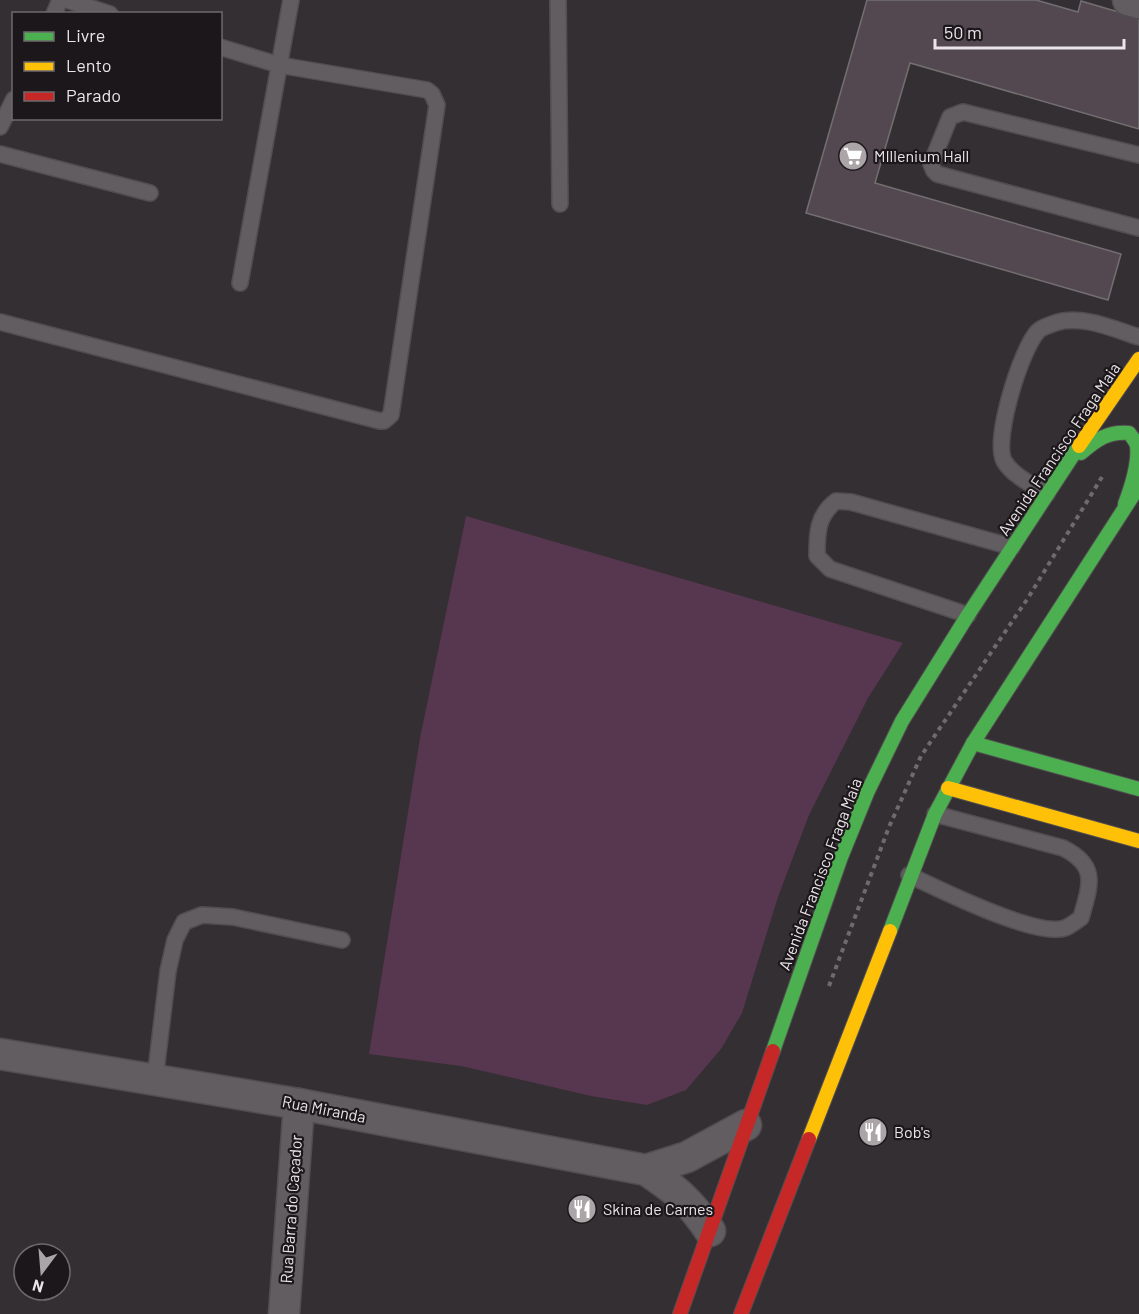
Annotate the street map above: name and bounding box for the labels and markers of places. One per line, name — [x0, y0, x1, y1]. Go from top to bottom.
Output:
supermarket icon: MIllenium Hall — [837, 140, 869, 172]
place label: MIllenium Hall — [874, 146, 969, 165]
restaurant icon: Bob's — [857, 1116, 889, 1148]
place label: Bob's — [894, 1122, 930, 1141]
restaurant icon: Skina de Carnes — [566, 1193, 598, 1225]
place label: Skina de Carnes — [603, 1199, 713, 1218]

